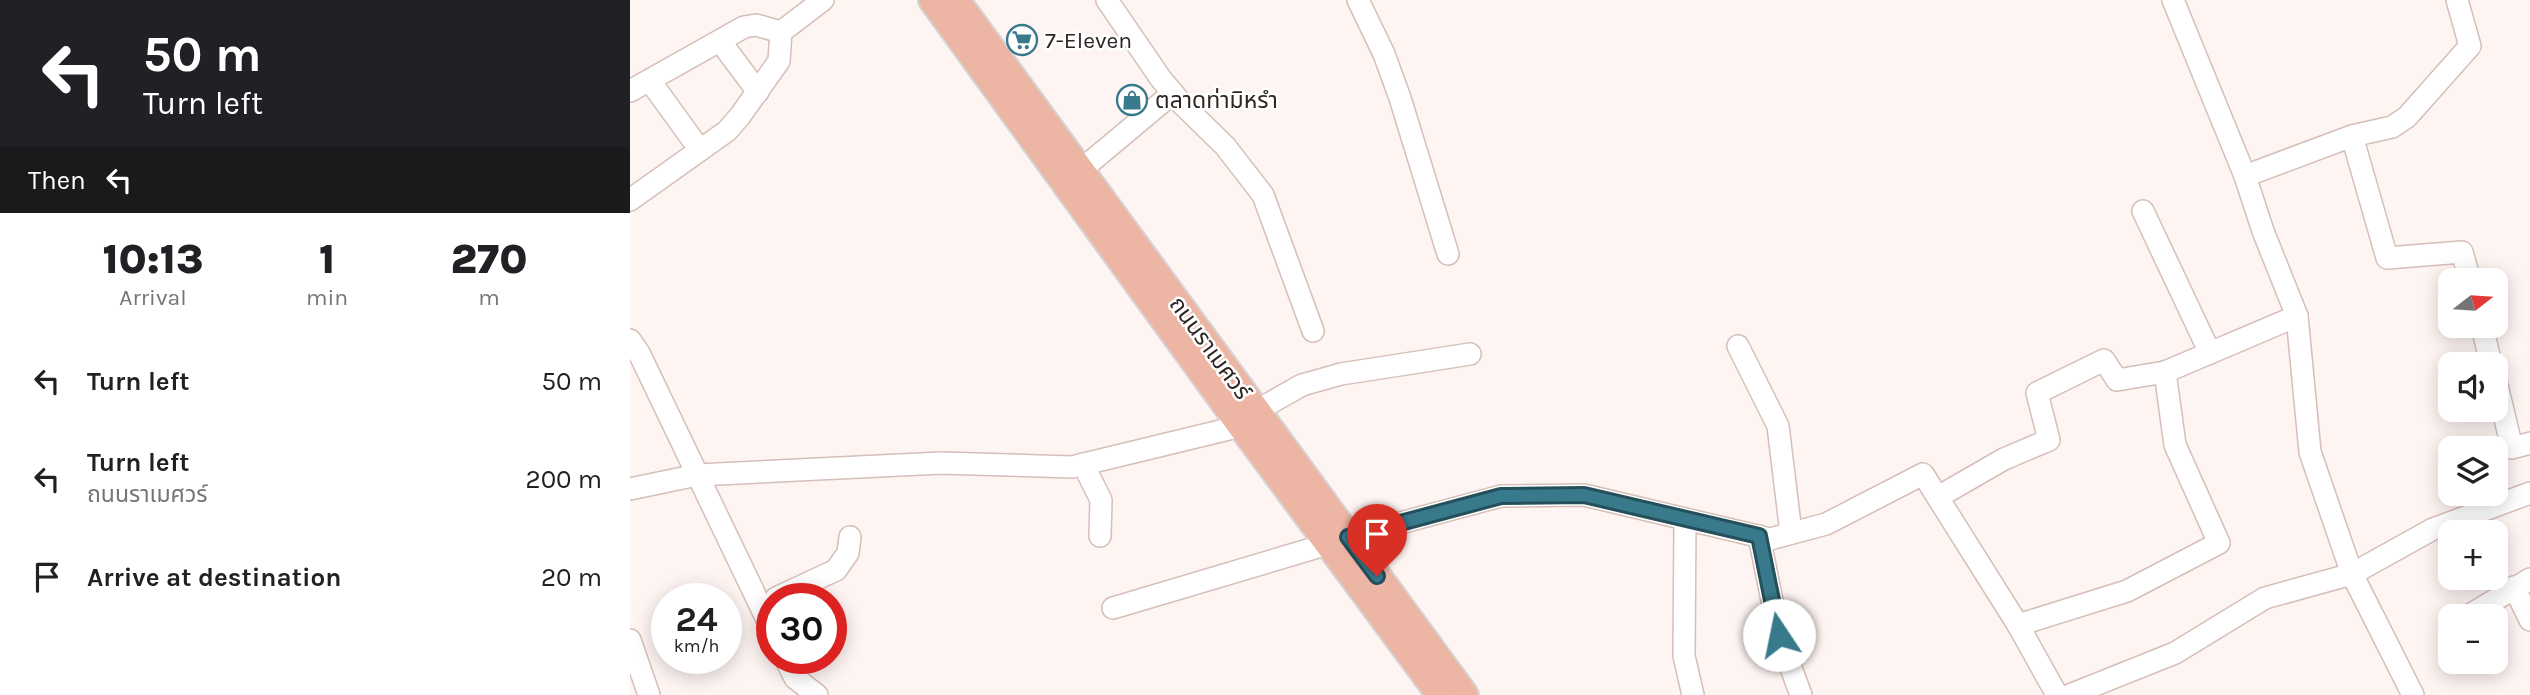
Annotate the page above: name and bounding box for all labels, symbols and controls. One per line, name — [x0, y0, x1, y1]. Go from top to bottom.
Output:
supermarket icon: 7-Eleven — [1005, 23, 1039, 57]
text: 50 m — [143, 26, 261, 83]
place label: 7-Eleven — [1045, 27, 1132, 54]
icon: left — [28, 28, 119, 119]
shop icon: ตลาดท่ามิหรำ — [1115, 83, 1149, 117]
text: Turn left — [143, 85, 263, 122]
place label: ตลาดท่ามิหรำ — [1155, 87, 1278, 114]
icon: left — [100, 161, 138, 199]
text: Then — [28, 165, 86, 196]
text: 10:13 — [102, 234, 204, 284]
text: 1 — [319, 234, 335, 284]
text: 270 — [451, 234, 528, 284]
north arrow — [2438, 268, 2508, 338]
map controls — [2438, 268, 2508, 674]
text: Arrival — [119, 284, 187, 311]
text: min — [306, 284, 348, 311]
text: m — [478, 284, 500, 311]
street label: ถนนราเมศวร์ — [1164, 291, 1257, 406]
button: sound — [2438, 352, 2508, 422]
icon: left — [28, 362, 66, 400]
text: Turn left — [87, 366, 189, 397]
text: 50 m — [541, 366, 602, 397]
button: layers — [2438, 436, 2508, 506]
text: Turn left — [87, 447, 189, 478]
icon: left — [28, 460, 66, 498]
text: 200 m — [526, 464, 602, 495]
text: ถนนราเมศวร์ — [87, 481, 208, 508]
pin — [1347, 504, 1407, 576]
icon: arrive — [1358, 515, 1396, 553]
button: + — [2438, 520, 2508, 590]
icon: arrive — [28, 558, 66, 596]
text: Arrive at destination — [87, 562, 341, 593]
text: 20 m — [541, 562, 602, 593]
speed limit sign: 30 — [756, 583, 847, 674]
position arrow — [1742, 598, 1816, 672]
text: 24 — [676, 599, 718, 640]
button: − — [2438, 604, 2508, 674]
text: km/h — [674, 635, 719, 657]

